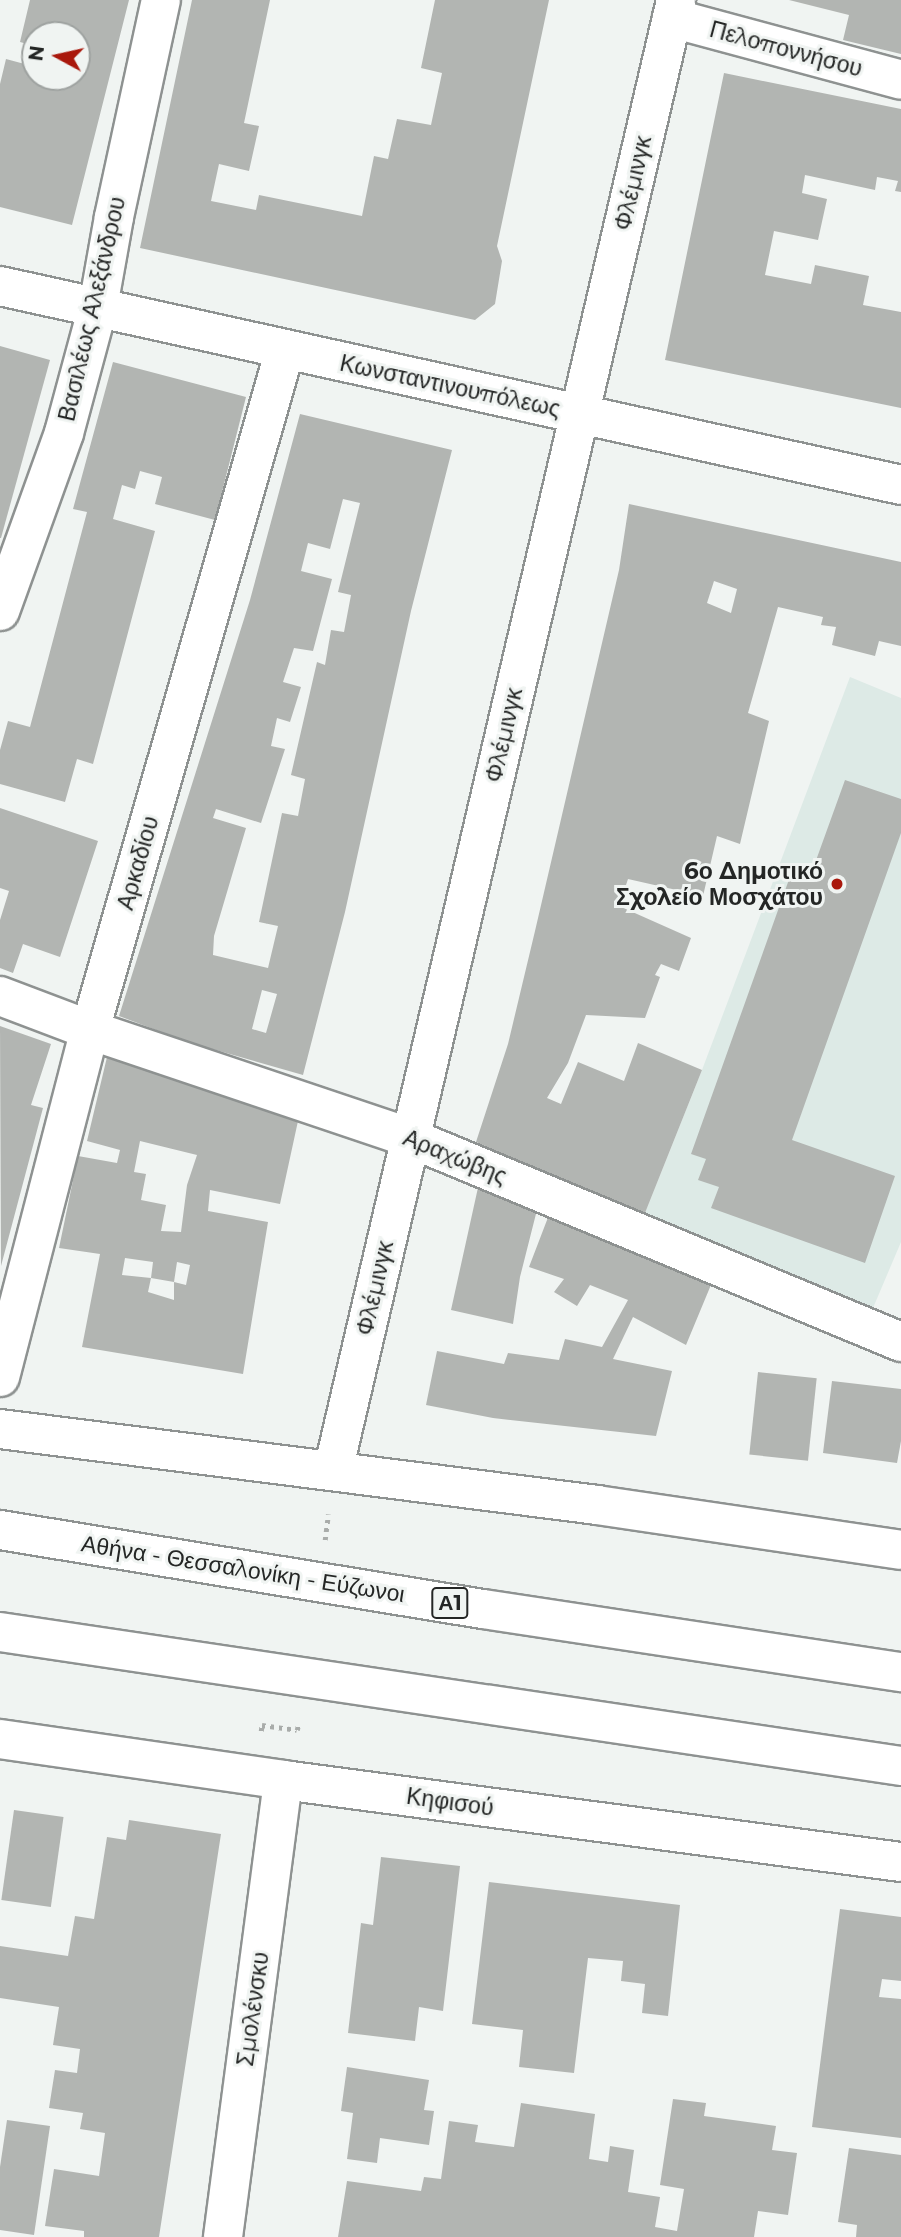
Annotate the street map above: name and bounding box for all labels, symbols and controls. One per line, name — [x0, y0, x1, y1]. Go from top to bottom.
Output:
street label: Πελοποννήσου — [707, 15, 865, 83]
north arrow — [21, 21, 91, 91]
text: N — [24, 44, 49, 62]
street label: Φλέμινγκ — [609, 133, 657, 233]
street label: Βασιλέως Αλεξάνδρου — [53, 194, 131, 424]
street label: Κωνσταντινουπόλεως — [337, 349, 563, 423]
street label: Φλέμινγκ — [480, 685, 528, 785]
street label: Αρκαδίου — [111, 813, 165, 913]
place label: 6ο Δημοτικό Σχολείο Μοσχάτου — [616, 857, 823, 911]
marker: 6ο Δημοτικό Σχολείο Μοσχάτου — [829, 876, 845, 892]
street label: Αραχώβης — [399, 1124, 511, 1190]
street label: Φλέμινγκ — [351, 1238, 399, 1338]
street label: Αθήνα - Θεσσαλονίκη - Εύζωνοι — [79, 1530, 407, 1608]
road number: Α1 — [431, 1586, 469, 1620]
street label: Κηφισού — [405, 1782, 495, 1822]
street label: Σμολένσκυ — [231, 1950, 275, 2068]

